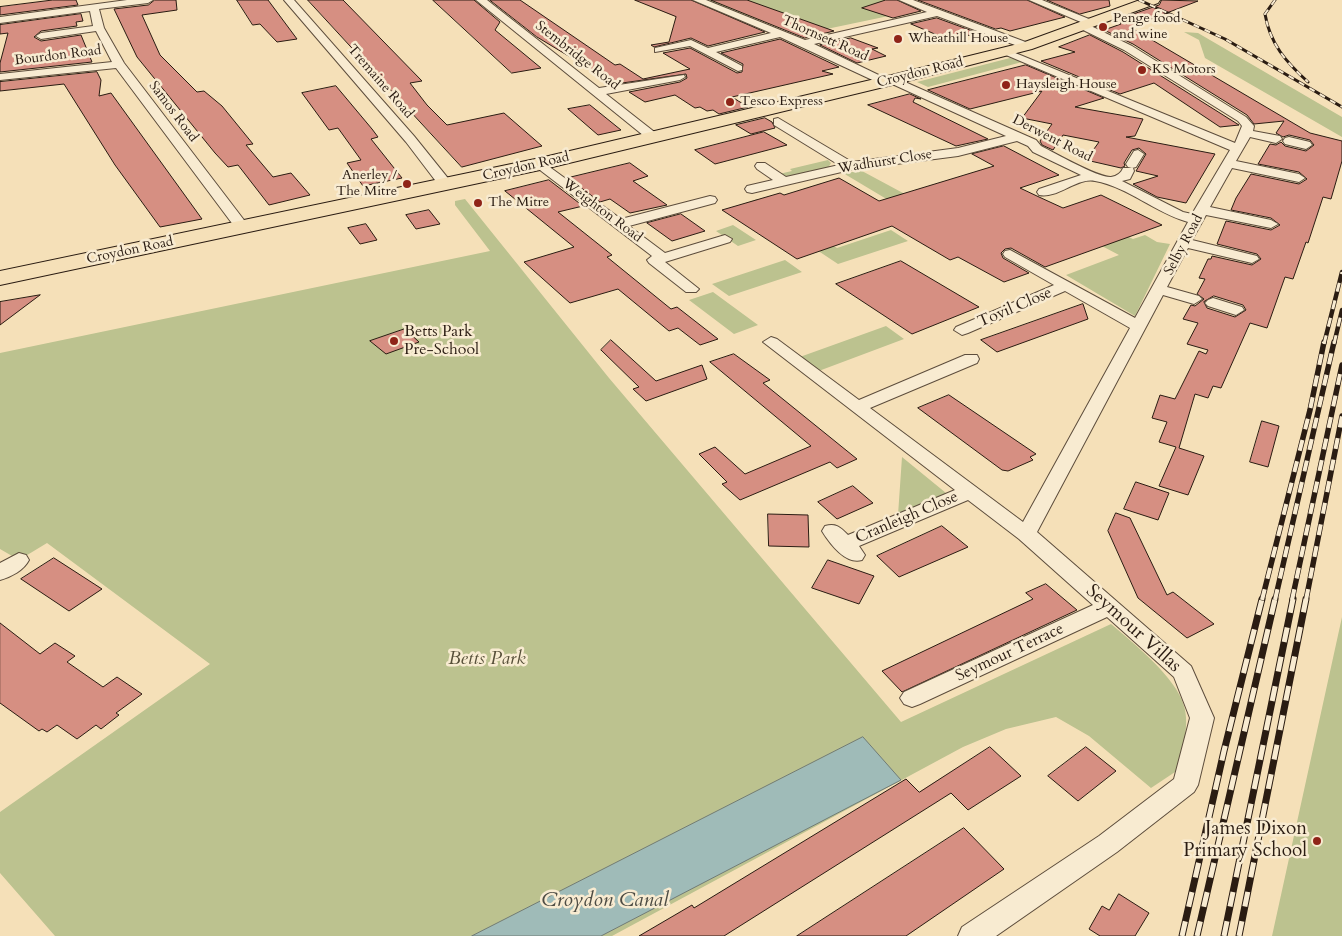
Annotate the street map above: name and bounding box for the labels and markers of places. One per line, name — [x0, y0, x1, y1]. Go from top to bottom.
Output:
place label: Penge food and wine — [1113, 11, 1180, 44]
marker: Penge food and wine — [1097, 21, 1109, 33]
place label: Wheathill House — [908, 31, 1008, 47]
marker: Wheathill House — [892, 33, 904, 45]
place label: KS Motors — [1152, 62, 1216, 78]
marker: KS Motors — [1136, 64, 1148, 76]
place label: Haysleigh House — [1016, 77, 1117, 93]
marker: Haysleigh House — [1000, 79, 1012, 91]
place label: Tesco Express — [740, 94, 823, 110]
marker: Tesco Express — [724, 96, 736, 108]
place label: Anerley / The Mitre — [336, 168, 397, 200]
marker: Anerley / The Mitre — [401, 178, 413, 190]
place label: The Mitre — [488, 195, 549, 211]
marker: The Mitre — [472, 197, 484, 209]
place label: Betts Park Pre-School — [404, 322, 479, 360]
marker: Betts Park Pre-School — [388, 335, 400, 347]
place label: James Dixon Primary School — [1183, 819, 1307, 863]
marker: James Dixon Primary School — [1311, 835, 1323, 847]

